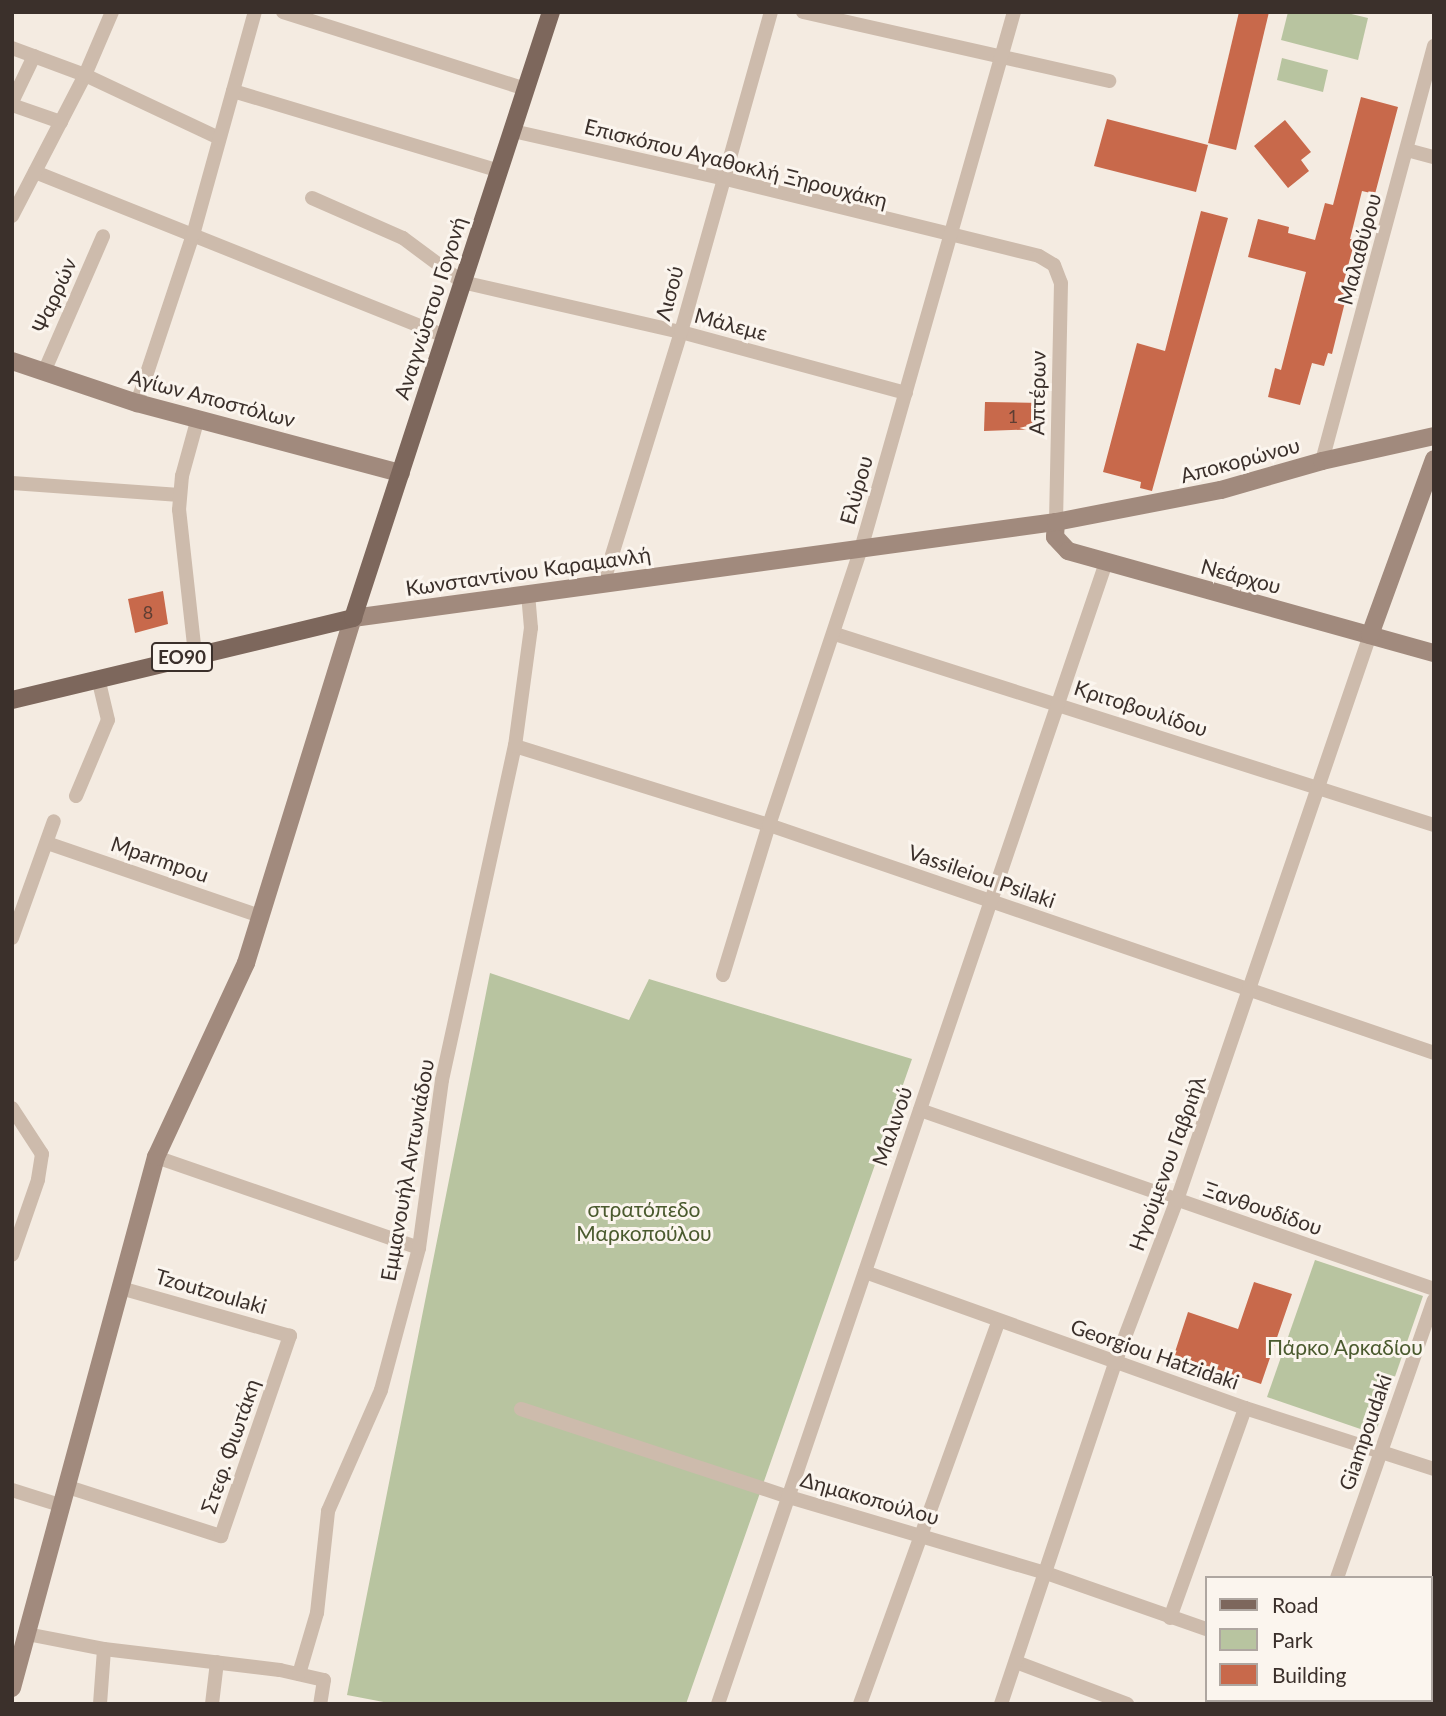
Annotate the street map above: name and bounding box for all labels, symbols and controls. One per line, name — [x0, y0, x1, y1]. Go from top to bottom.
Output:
street label: Επισκόπου Αγαθοκλή Ξηρουχάκη — [582, 113, 890, 213]
street label: Μαλαθύρου — [1332, 190, 1386, 308]
street label: Αναγνώστου Γογονή — [389, 214, 471, 402]
street label: Ψαρρών — [26, 254, 82, 336]
street label: Λισού — [650, 263, 688, 323]
street label: Μάλεμε — [692, 302, 770, 346]
street label: Απτέρων — [1024, 350, 1050, 436]
street label: Αγίων Αποστόλων — [126, 364, 298, 432]
house number: 1 — [1008, 405, 1018, 427]
street label: Αποκορώνου — [1178, 432, 1302, 488]
street label: Ελύρου — [834, 453, 878, 527]
street label: Κωνσταντίνου Καραμανλή — [404, 541, 652, 601]
street label: Νεάρχου — [1198, 553, 1284, 599]
house number: 8 — [143, 601, 153, 623]
road number: ΕΟ90 — [150, 642, 214, 672]
street label: Κριτοβουλίδου — [1071, 675, 1211, 741]
street label: Mparmpou — [108, 831, 212, 887]
street label: Vassileiou Psilaki — [905, 839, 1059, 913]
street label: Εμμανουήλ Αντωνιάδου — [375, 1057, 439, 1283]
street label: Ηγούμενου Γαβριήλ — [1124, 1072, 1210, 1254]
street label: Μαλινού — [867, 1083, 917, 1169]
street label: Ξανθουδίδου — [1200, 1176, 1326, 1240]
park label: στρατόπεδο Μαρκοπούλου — [576, 1196, 712, 1246]
street label: Tzoutzoulaki — [152, 1263, 270, 1319]
street label: Georgiou Hatzidaki — [1067, 1313, 1243, 1395]
park label: Πάρκο Αρκαδίου — [1267, 1334, 1423, 1360]
street label: Giampoudaki — [1333, 1371, 1397, 1493]
street label: Στεφ. Φιωτάκη — [195, 1376, 265, 1516]
street label: Δημακοπούλου — [798, 1466, 942, 1530]
legend — [1204, 1576, 1432, 1702]
text: Road — [1272, 1592, 1319, 1617]
text: Park — [1272, 1627, 1313, 1652]
text: Building — [1272, 1662, 1347, 1687]

